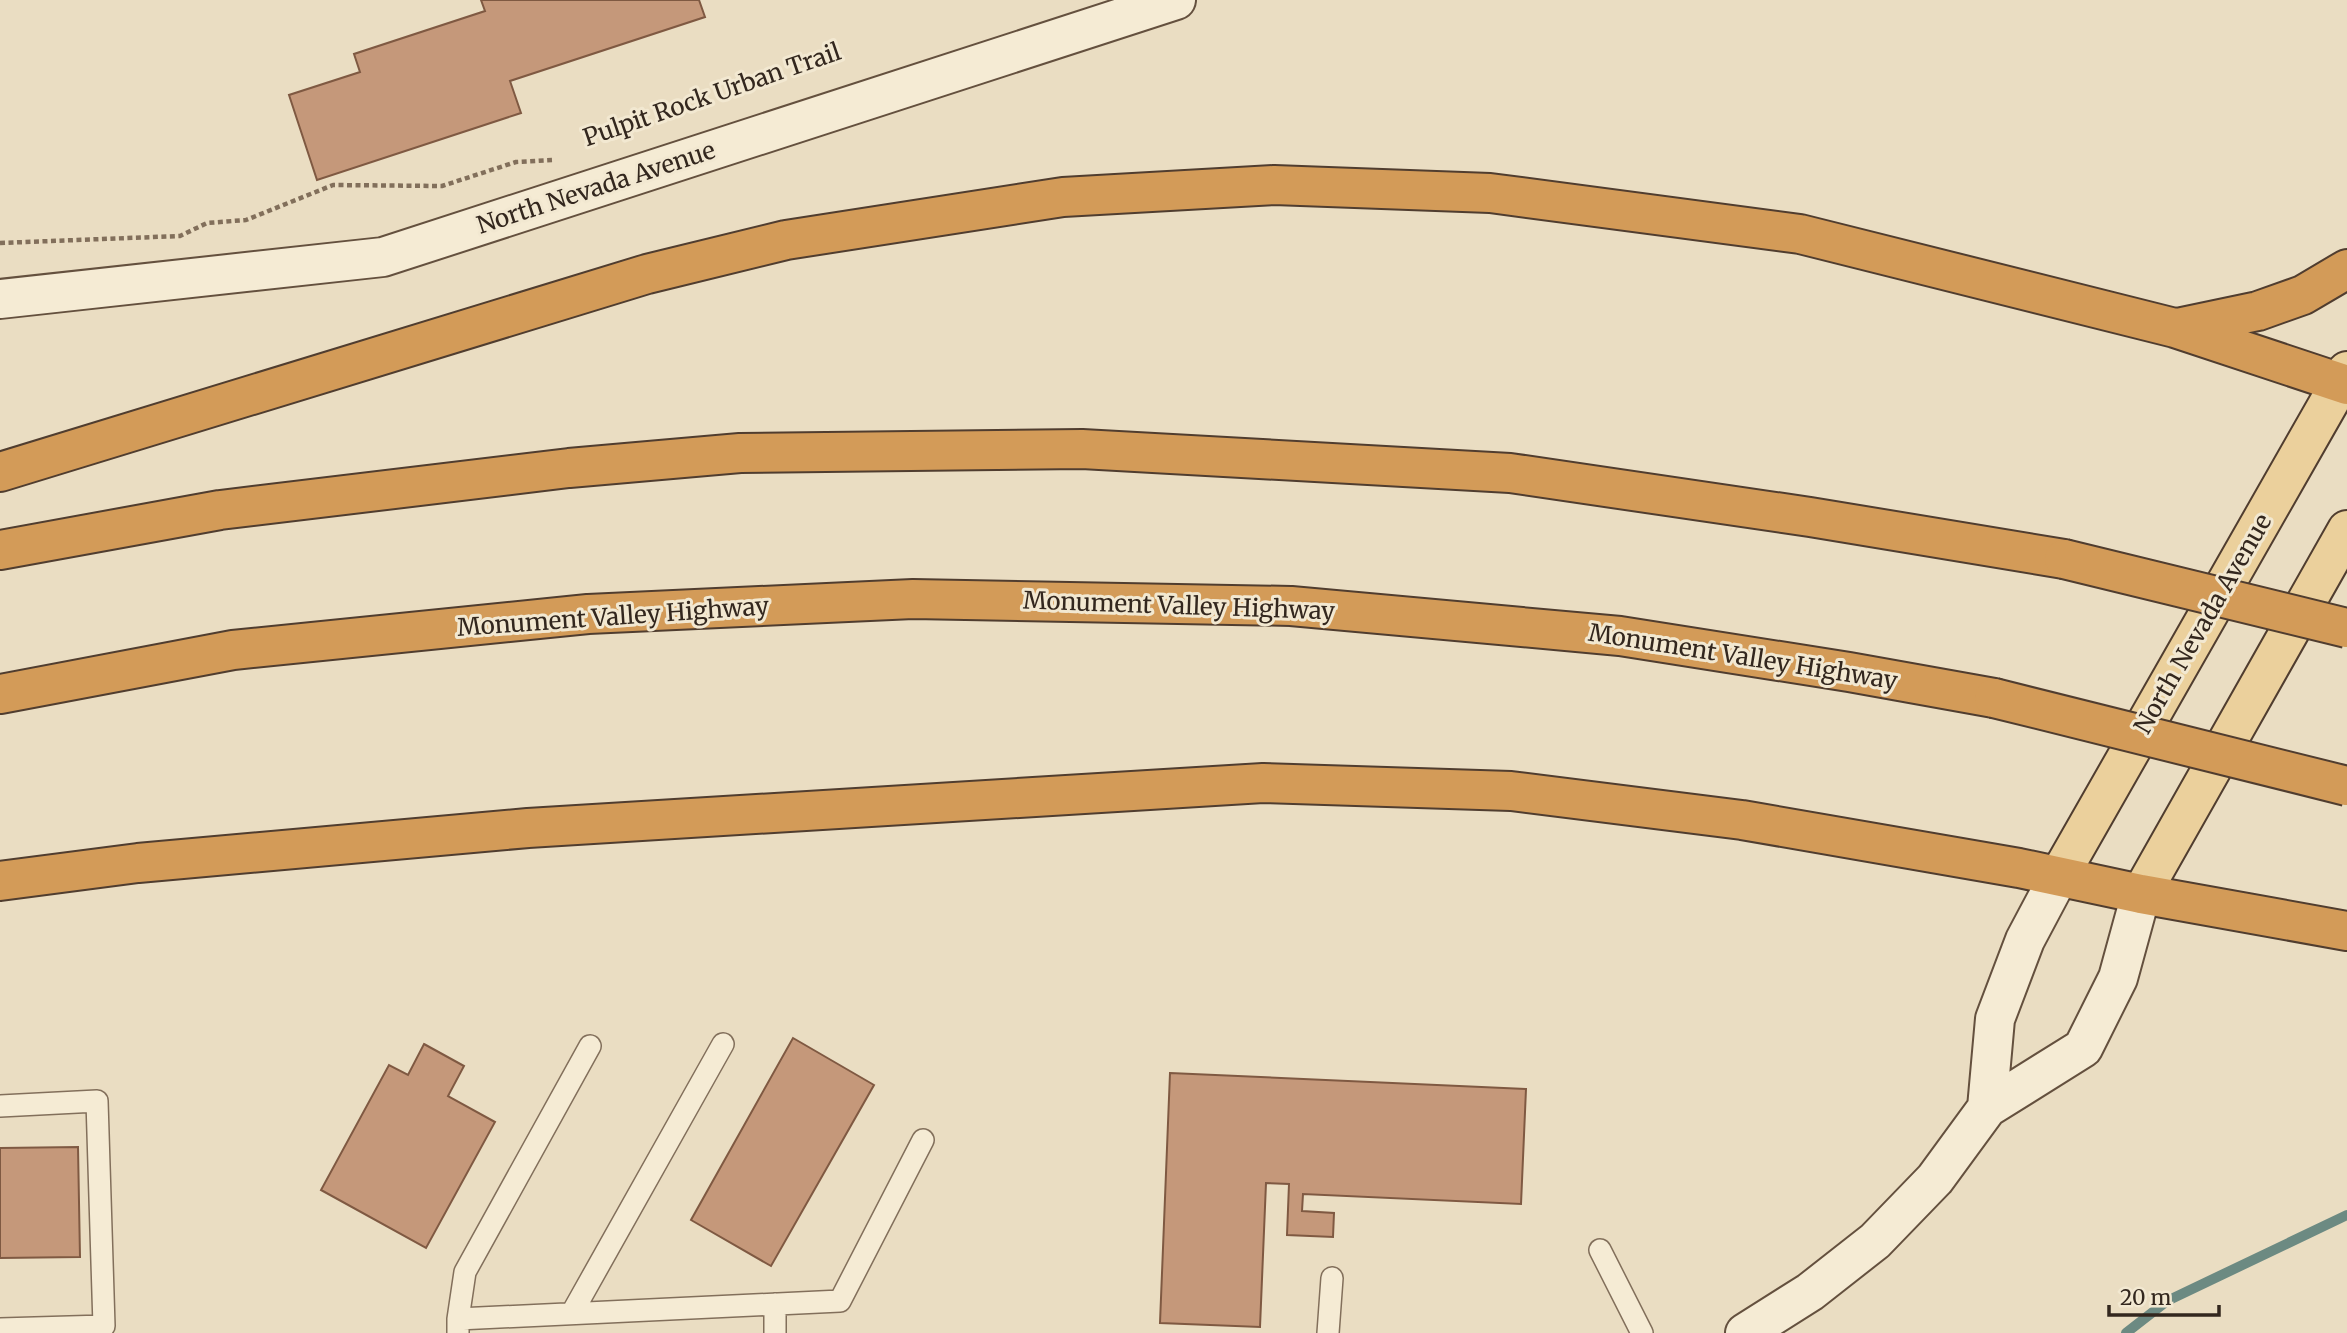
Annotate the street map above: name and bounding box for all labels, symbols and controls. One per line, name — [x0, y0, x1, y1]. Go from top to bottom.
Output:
street label: Pulpit Rock Urban Trail — [579, 36, 845, 153]
street label: North Nevada Avenue — [473, 134, 719, 241]
street label: North Nevada Avenue — [2127, 508, 2278, 739]
street label: Monument Valley Highway — [1022, 585, 1336, 626]
street label: Monument Valley Highway — [456, 590, 770, 643]
street label: Monument Valley Highway — [1586, 617, 1900, 696]
scale bar — [2109, 1274, 2219, 1318]
text: 20 m — [2120, 1284, 2172, 1311]

